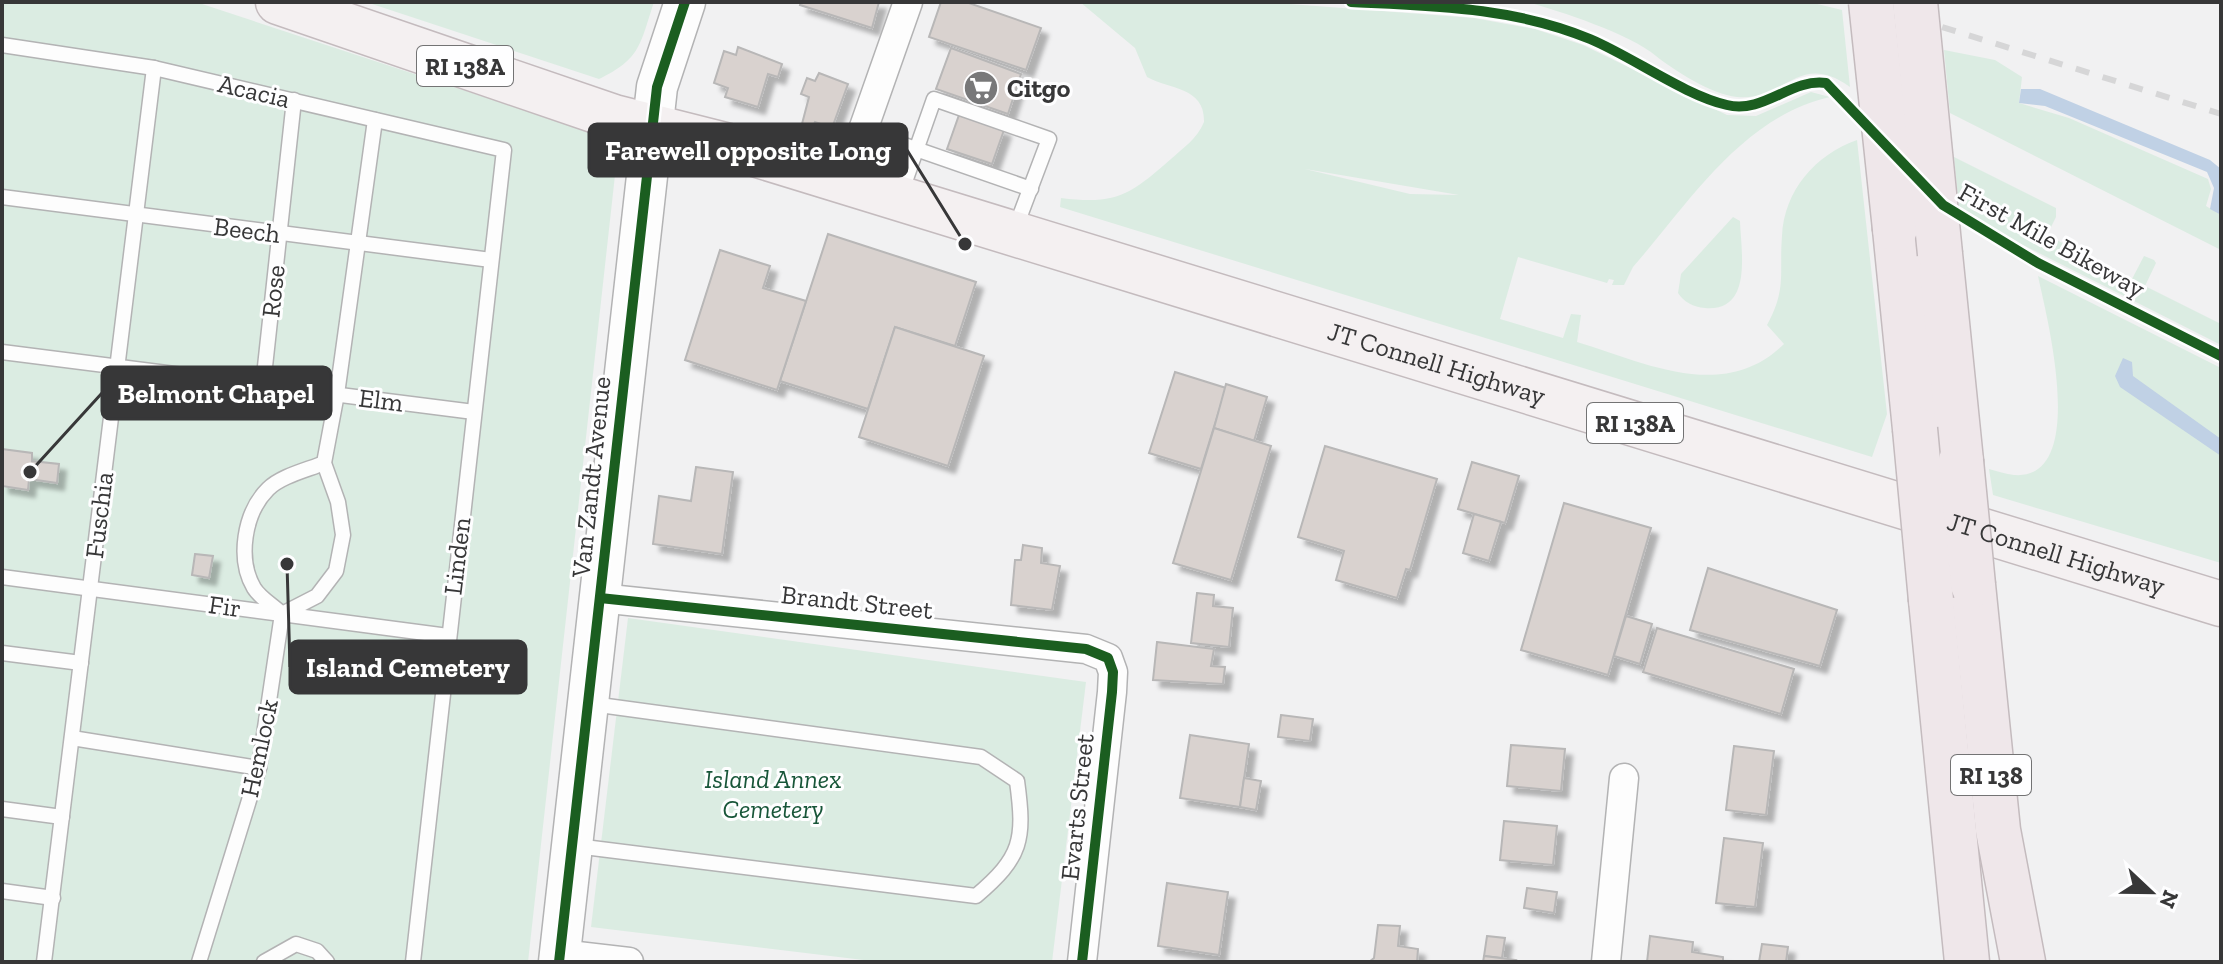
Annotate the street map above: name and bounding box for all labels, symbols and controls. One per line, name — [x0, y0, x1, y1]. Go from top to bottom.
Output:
road number: RI 138A — [417, 46, 513, 86]
street label: Acacia — [215, 67, 294, 115]
supermarket icon: Citgo — [962, 69, 1000, 107]
place label: Citgo — [1007, 72, 1071, 104]
callout: Farewell opposite Long — [589, 124, 907, 176]
text: Farewell opposite Long — [605, 134, 891, 167]
street label: First Mile Bikeway — [1953, 176, 2151, 305]
street label: Beech — [212, 210, 282, 250]
street label: Rose — [254, 263, 292, 319]
street label: JT Connell Highway — [1324, 315, 1550, 412]
callout: Belmont Chapel — [102, 367, 331, 419]
street label: Van Zandt Avenue — [564, 375, 617, 580]
text: Belmont Chapel — [117, 377, 315, 410]
street label: Elm — [357, 381, 406, 419]
road number: RI 138A — [1587, 403, 1683, 443]
street label: Fuschia — [78, 469, 120, 560]
street label: JT Connell Highway — [1943, 505, 2169, 602]
street label: Linden — [436, 515, 478, 597]
street label: Brandt Street — [780, 578, 935, 626]
street label: Fir — [207, 588, 243, 624]
callout: Island Cemetery — [290, 641, 526, 693]
text: Island Cemetery — [306, 651, 510, 684]
street label: Hemlock — [233, 696, 285, 800]
street label: Evarts Street — [1053, 732, 1101, 882]
road number: RI 138 — [1951, 755, 2031, 795]
park label: Island Annex Cemetery — [704, 763, 842, 825]
north arrow — [2111, 852, 2191, 932]
text: N — [2153, 886, 2185, 912]

